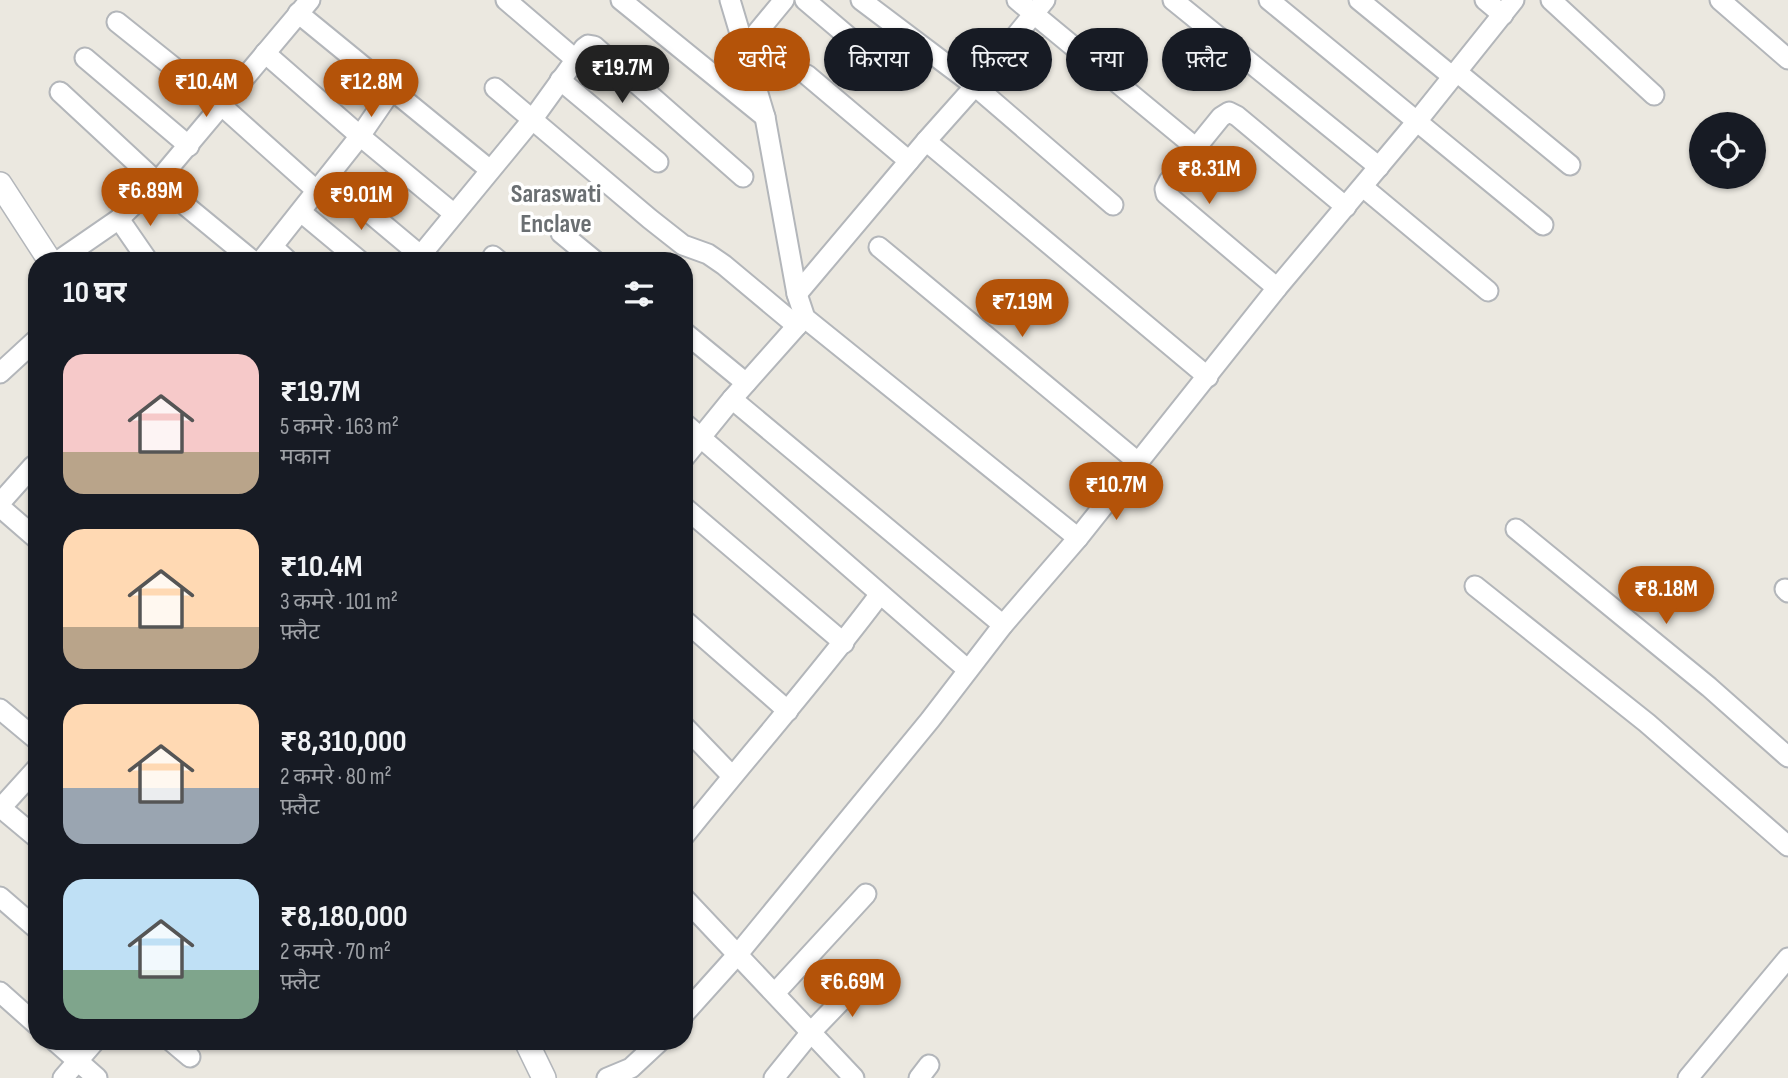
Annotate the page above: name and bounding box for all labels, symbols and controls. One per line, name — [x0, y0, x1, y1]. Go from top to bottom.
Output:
chip: खरीदें — [714, 28, 810, 91]
chip: किराया — [824, 28, 933, 91]
chip: फ़िल्टर — [947, 28, 1052, 91]
chip: नया — [1066, 28, 1148, 91]
chip: फ़्लैट — [1162, 28, 1251, 91]
pin: ₹19.7M — [565, 46, 679, 105]
text: ₹19.7M — [591, 54, 653, 82]
pin: ₹10.4M — [149, 60, 263, 119]
pin: ₹12.8M — [314, 60, 428, 119]
text: ₹10.4M — [174, 68, 238, 96]
text: ₹12.8M — [339, 68, 403, 96]
map controls — [1689, 112, 1766, 189]
button: locate — [1689, 112, 1766, 189]
pin: ₹8.31M — [1152, 146, 1266, 206]
text: ₹8.31M — [1177, 155, 1241, 183]
pin: ₹6.89M — [93, 168, 207, 228]
pin: ₹9.01M — [304, 173, 418, 232]
text: ₹6.89M — [117, 177, 183, 205]
district label: Saraswati Enclave — [511, 179, 601, 240]
text: ₹9.01M — [330, 181, 392, 209]
text: 10 घर — [63, 275, 126, 311]
icon: filters — [620, 275, 658, 313]
pin: ₹7.19M — [965, 280, 1079, 339]
text: ₹7.19M — [992, 288, 1052, 316]
text: ₹19.7M — [280, 374, 360, 410]
icon: home — [119, 382, 203, 466]
text: 5 कमरे · 163 m² — [280, 413, 399, 441]
text: मकान — [280, 443, 330, 471]
pin: ₹10.7M — [1059, 462, 1173, 522]
text: ₹10.7M — [1085, 471, 1147, 499]
text: ₹10.4M — [280, 549, 362, 585]
icon: home — [119, 557, 203, 641]
pin: ₹8.18M — [1609, 566, 1723, 626]
text: ₹8.18M — [1634, 575, 1698, 603]
text: 3 कमरे · 101 m² — [280, 588, 398, 616]
text: फ़्लैट — [280, 618, 320, 646]
text: ₹8,310,000 — [280, 724, 407, 760]
icon: home — [119, 732, 203, 816]
text: 2 कमरे · 80 m² — [280, 763, 392, 791]
text: फ़्लैट — [280, 793, 320, 821]
text: ₹8,180,000 — [280, 899, 408, 935]
icon: home — [119, 907, 203, 991]
text: 2 कमरे · 70 m² — [280, 938, 391, 966]
pin: ₹6.69M — [795, 960, 909, 1019]
text: फ़्लैट — [280, 968, 320, 996]
text: ₹6.69M — [820, 968, 884, 996]

